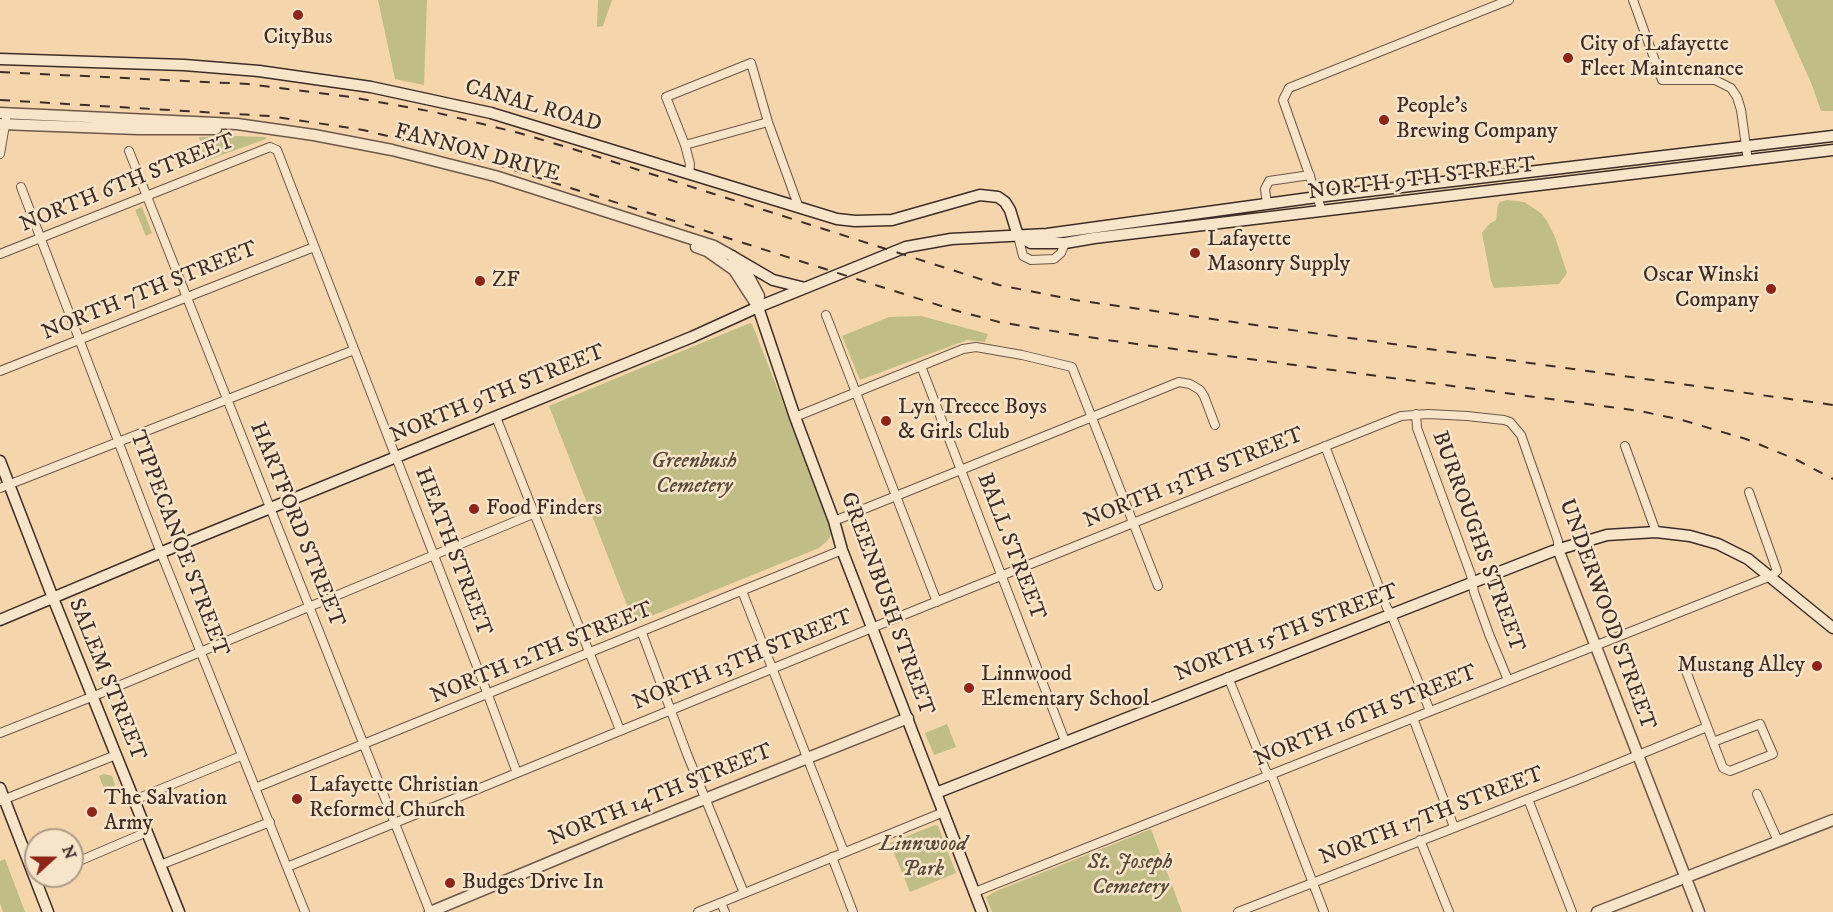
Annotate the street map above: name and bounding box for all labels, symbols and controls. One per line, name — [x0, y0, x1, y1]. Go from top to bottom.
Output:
marker: CityBus — [291, 8, 305, 22]
place label: CityBus — [263, 25, 333, 51]
place label: City of Lafayette Fleet Maintenance — [1580, 32, 1743, 84]
marker: City of Lafayette Fleet Maintenance — [1561, 51, 1575, 65]
street label: CANAL ROAD — [462, 75, 604, 139]
place label: People's Brewing Company — [1396, 94, 1558, 146]
marker: People's Brewing Company — [1377, 113, 1391, 127]
street label: FANNON DRIVE — [391, 119, 563, 189]
street label: NORTH 6TH STREET — [17, 129, 239, 239]
street label: NORTH 9TH STREET — [1307, 153, 1537, 207]
place label: Lafayette Masonry Supply — [1207, 227, 1350, 278]
street label: NORTH 7TH STREET — [39, 237, 261, 347]
marker: Lafayette Masonry Supply — [1188, 246, 1202, 260]
place label: Oscar Winski Company — [1643, 263, 1759, 314]
place label: ZF — [492, 268, 520, 294]
marker: ZF — [473, 274, 487, 288]
marker: Oscar Winski Company — [1764, 282, 1778, 296]
street label: NORTH 9TH STREET — [387, 340, 609, 450]
place label: Lyn Treece Boys & Girls Club — [898, 395, 1047, 446]
marker: Lyn Treece Boys & Girls Club — [879, 414, 893, 428]
street label: HARTFORD STREET — [243, 419, 349, 631]
street label: NORTH 13TH STREET — [1080, 423, 1308, 535]
street label: TIPPECANOE STREET — [123, 427, 233, 661]
street label: BURROUGHS STREET — [1425, 428, 1529, 656]
park label: Greenbush Cemetery — [651, 449, 737, 500]
street label: HEATH STREET — [408, 464, 496, 640]
street label: BALL STREET — [970, 470, 1050, 624]
street label: GREENBUSH STREET — [833, 489, 939, 719]
place label: Food Finders — [486, 496, 602, 522]
street label: UNDERWOOD STREET — [1552, 496, 1660, 734]
marker: Food Finders — [467, 502, 481, 516]
street label: NORTH 15TH STREET — [1172, 579, 1402, 689]
street label: SALEM STREET — [61, 595, 151, 765]
street label: NORTH 12TH STREET — [427, 597, 657, 711]
street label: NORTH 13TH STREET — [629, 605, 857, 717]
place label: Mustang Alley — [1677, 653, 1805, 679]
marker: Mustang Alley — [1810, 659, 1824, 673]
street label: NORTH 16TH STREET — [1251, 660, 1481, 774]
place label: Linnwood Elementary School — [981, 662, 1149, 714]
marker: Linnwood Elementary School — [962, 681, 976, 695]
street label: NORTH 14TH STREET — [545, 739, 777, 853]
street label: NORTH 17TH STREET — [1316, 762, 1548, 872]
place label: Lafayette Christian Reformed Church — [309, 773, 479, 824]
place label: The Salvation Army — [104, 786, 227, 837]
marker: Lafayette Christian Reformed Church — [290, 792, 304, 806]
marker: The Salvation Army — [85, 805, 99, 819]
north arrow — [24, 828, 84, 888]
park label: Linnwood Park — [879, 832, 967, 884]
text: N — [57, 843, 81, 862]
park label: St. Joseph Cemetery — [1087, 850, 1173, 902]
place label: Budges Drive In — [462, 870, 604, 896]
marker: Budges Drive In — [443, 876, 457, 890]

